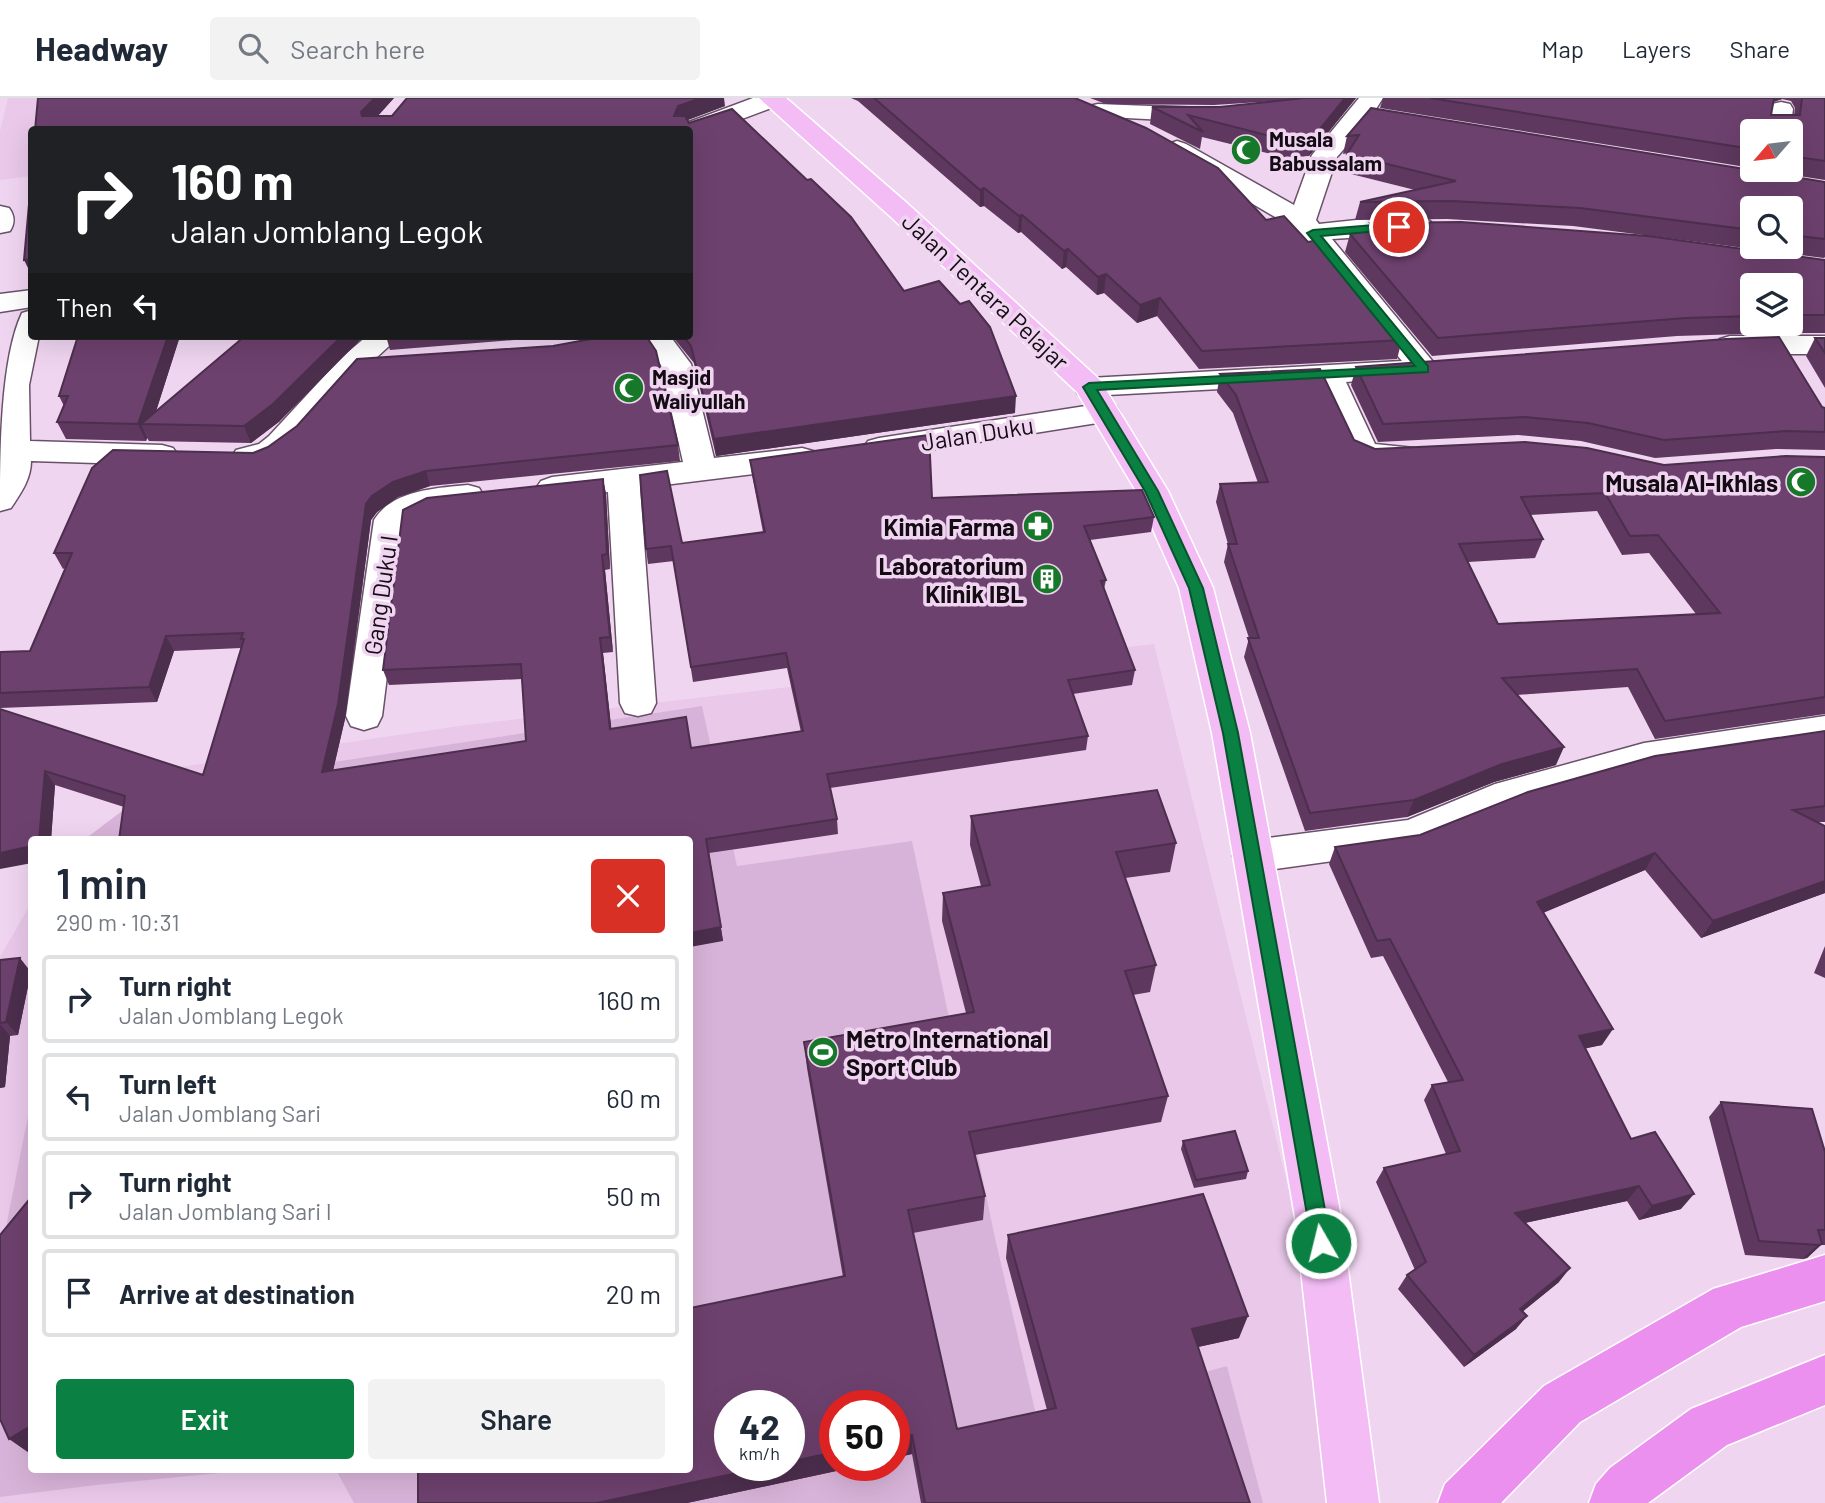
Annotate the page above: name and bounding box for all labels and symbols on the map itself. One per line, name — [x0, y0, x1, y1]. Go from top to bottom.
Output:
north arrow — [1740, 119, 1802, 182]
place label: Musala Babussalam — [1269, 126, 1382, 175]
mosque icon: Musala Babussalam — [1229, 133, 1263, 167]
pin — [1369, 197, 1429, 257]
street label: Jalan Tentara Pelajar — [897, 206, 1076, 376]
place label: Masjid Waliyullah — [652, 364, 746, 413]
mosque icon: Masjid Waliyullah — [612, 371, 646, 405]
street label: Jalan Duku — [918, 410, 1036, 456]
mosque icon: Musala Al-Ikhlas — [1784, 465, 1818, 499]
place label: Musala Al-Ikhlas — [1605, 468, 1778, 497]
pharmacy icon: Kimia Farma — [1021, 509, 1055, 543]
place label: Kimia Farma — [883, 512, 1015, 541]
street label: Gang Duku I — [357, 533, 403, 657]
place label: Laboratorium Klinik IBL — [879, 551, 1024, 608]
building icon: Laboratorium Klinik IBL — [1030, 562, 1064, 596]
place label: Metro International Sport Club — [846, 1024, 1049, 1081]
sports icon: Metro International Sport Club — [806, 1035, 840, 1069]
position arrow — [1284, 1206, 1358, 1280]
speed limit sign: 50 — [819, 1390, 910, 1481]

